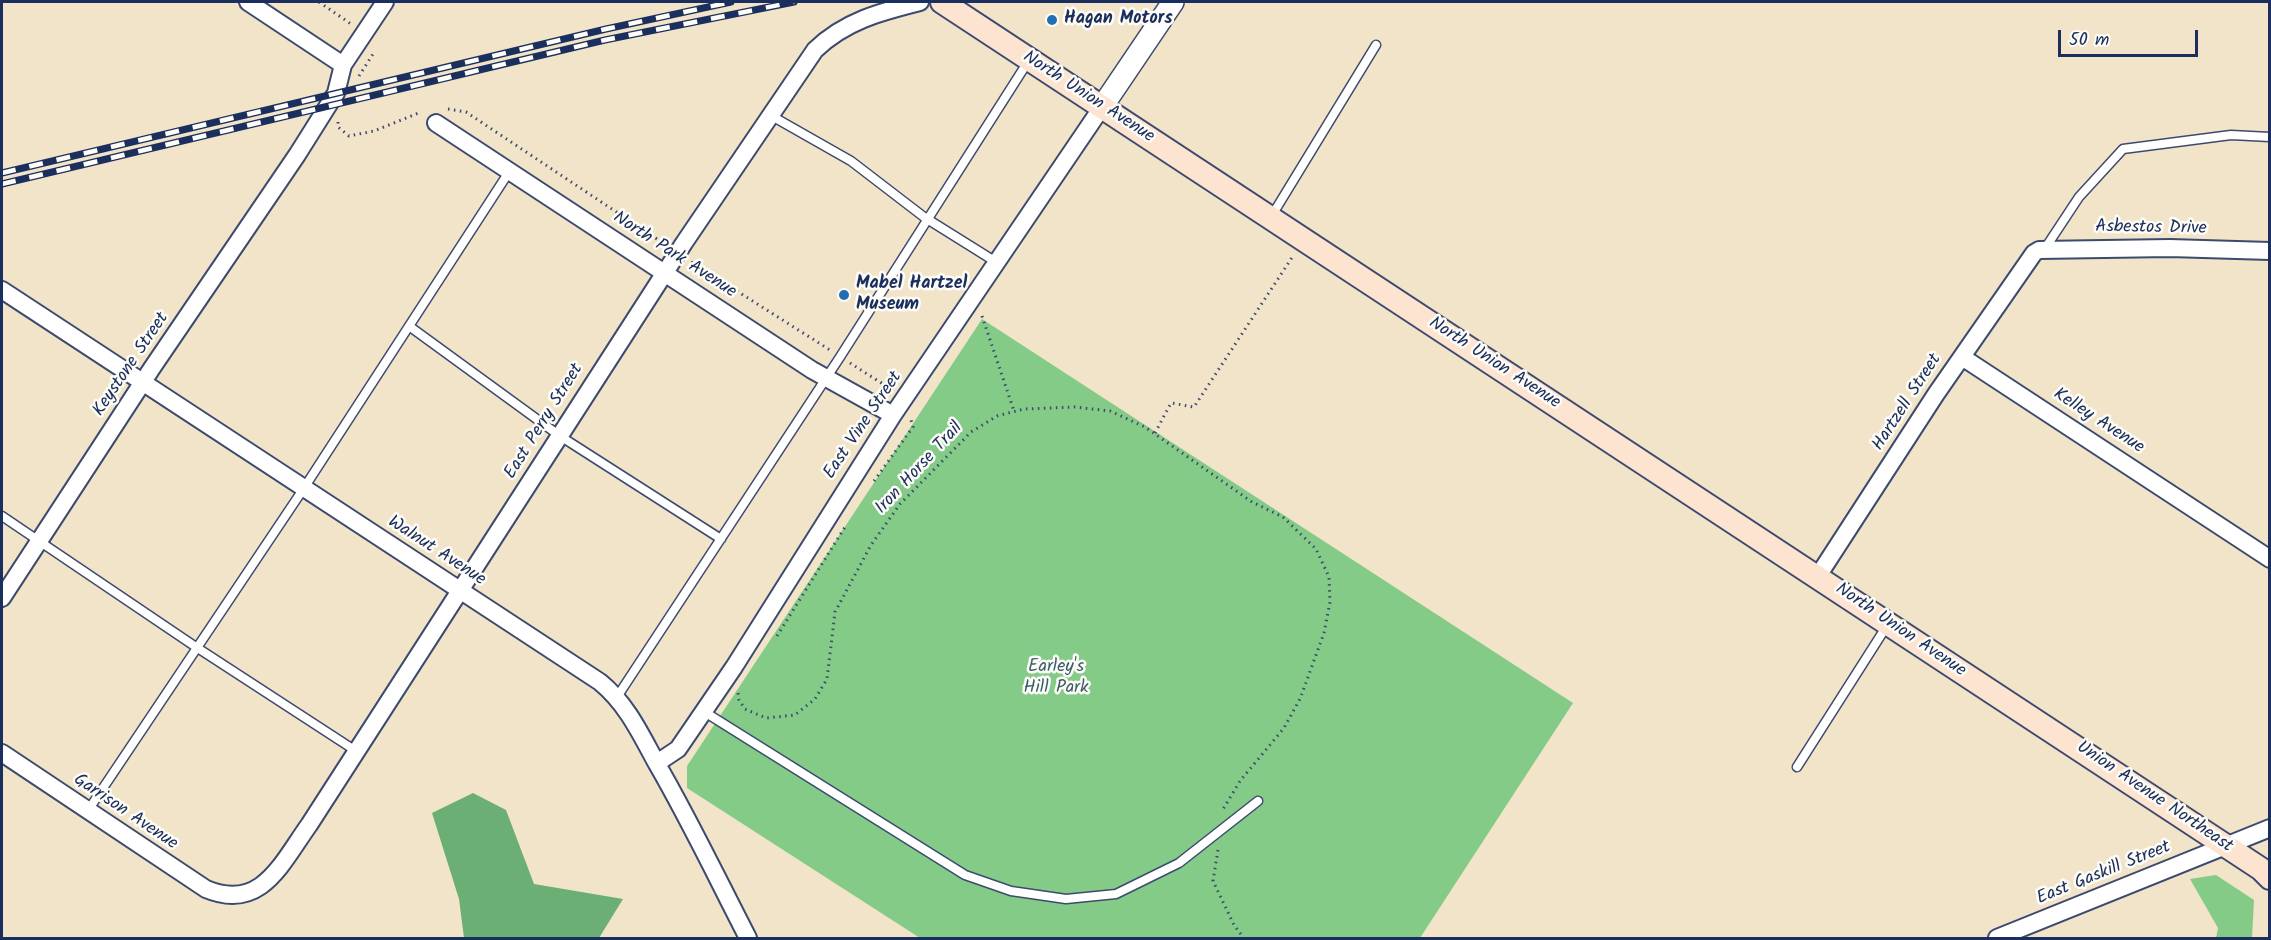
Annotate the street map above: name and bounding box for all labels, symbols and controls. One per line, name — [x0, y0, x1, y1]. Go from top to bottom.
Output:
place label: Hagan Motors — [1064, 9, 1173, 31]
marker: Hagan Motors — [1045, 13, 1059, 27]
scale bar — [2061, 18, 2200, 56]
text: 50 m — [2069, 26, 2109, 55]
street label: North Union Avenue — [1018, 47, 1158, 149]
street label: North Park Avenue — [608, 208, 740, 304]
street label: Asbestos Drive — [2095, 217, 2207, 241]
place label: Mabel Hartzel Museum — [856, 274, 967, 316]
marker: Mabel Hartzel Museum — [837, 288, 851, 302]
street label: Keystone Street — [89, 309, 175, 421]
street label: North Union Avenue — [1424, 313, 1564, 415]
street label: Hartzell Street — [1869, 351, 1947, 455]
street label: East Perry Street — [501, 360, 589, 484]
street label: East Vine Street — [820, 368, 908, 484]
street label: Kelley Avenue — [2048, 385, 2148, 459]
street label: Iron Horse Trail — [872, 418, 968, 520]
street label: Walnut Avenue — [383, 512, 489, 592]
street label: North Union Avenue — [1831, 579, 1969, 683]
park label: Earley's Hill Park — [1024, 657, 1088, 700]
street label: Union Avenue Northeast — [2072, 738, 2236, 858]
street label: Garrison Avenue — [69, 770, 181, 856]
street label: East Gaskill Street — [2034, 837, 2174, 911]

